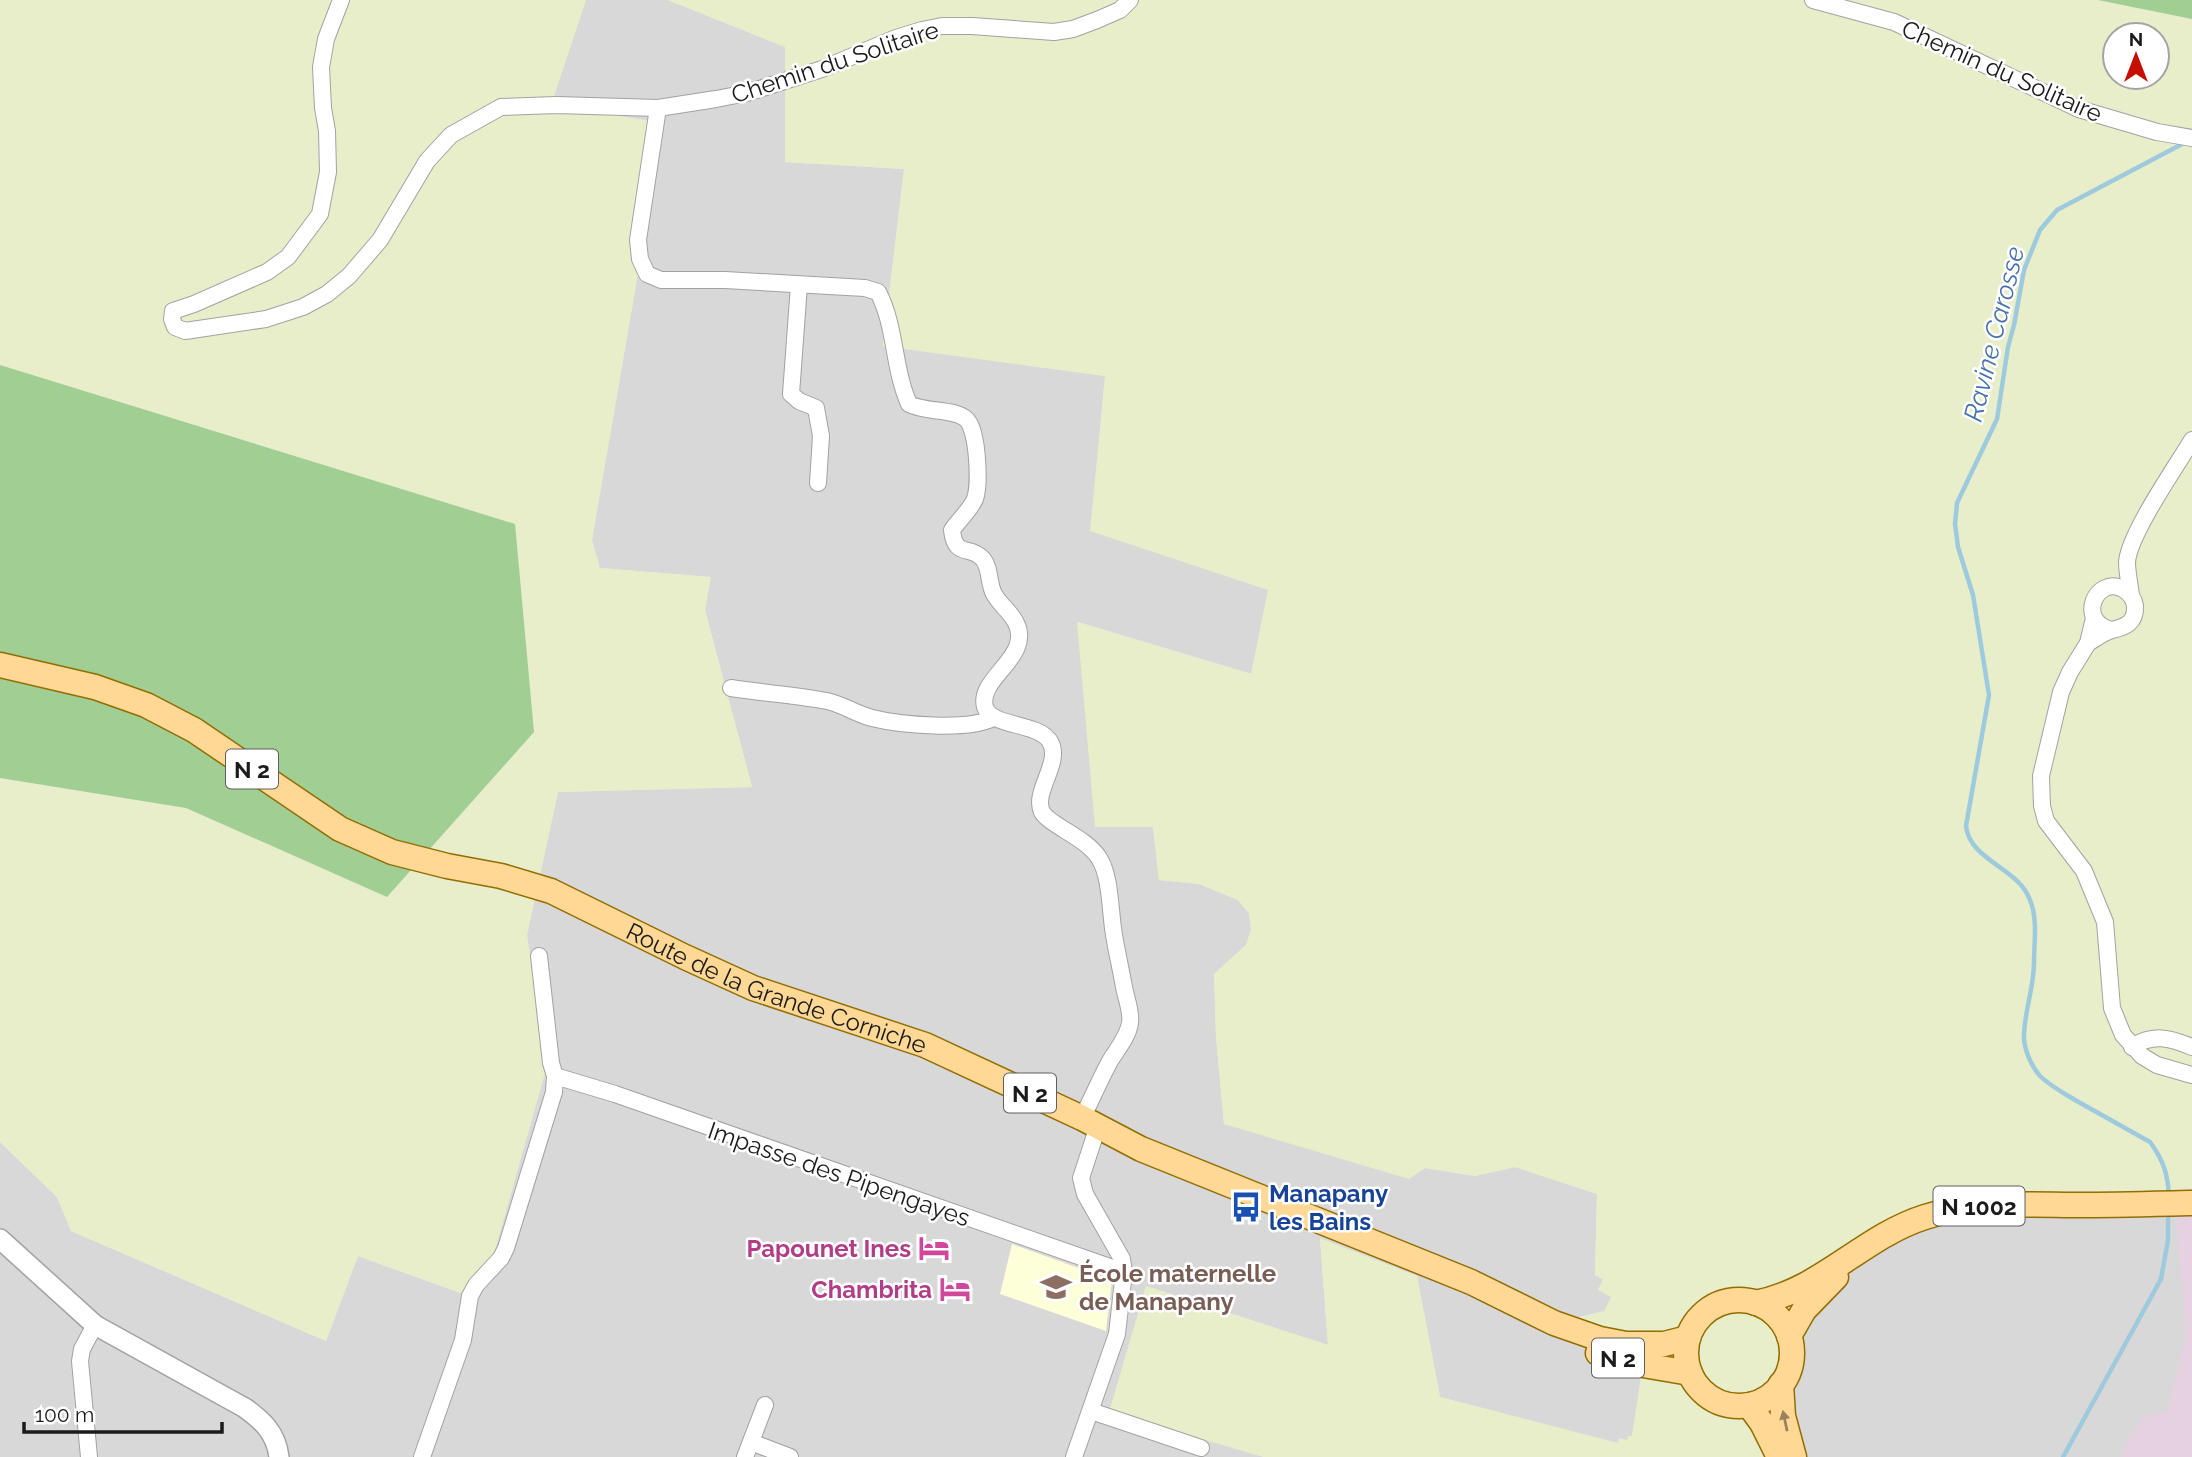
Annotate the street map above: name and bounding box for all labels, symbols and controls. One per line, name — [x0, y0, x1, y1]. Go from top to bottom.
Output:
street label: Chemin du Solitaire — [1897, 14, 2107, 128]
street label: Chemin du Solitaire — [728, 15, 942, 109]
north arrow — [2101, 21, 2171, 91]
text: N — [2129, 28, 2143, 50]
water label: Ravine Carosse — [1958, 243, 2030, 424]
road number: N 2 — [226, 750, 278, 789]
street label: Route de la Grande Corniche — [622, 916, 931, 1059]
road number: N 2 — [1004, 1074, 1056, 1112]
street label: Impasse des Pipengayes — [704, 1116, 974, 1232]
place label: Manapany les Bains — [1269, 1179, 1388, 1236]
road number: N 1002 — [1934, 1186, 2024, 1226]
bus stop icon: Manapany les Bains — [1229, 1190, 1263, 1224]
hotel icon: Papounet Ines — [917, 1231, 951, 1265]
place label: Papounet Ines — [747, 1234, 911, 1263]
place label: École maternelle de Manapany — [1079, 1259, 1276, 1316]
school or university icon: École maternelle de Manapany — [1039, 1270, 1073, 1304]
hotel icon: Chambrita — [938, 1272, 972, 1306]
place label: Chambrita — [811, 1275, 932, 1304]
road number: N 2 — [1592, 1338, 1644, 1378]
scale bar — [24, 1390, 222, 1434]
text: 100 m — [35, 1402, 94, 1427]
one-way arrow — [1779, 1410, 1790, 1432]

